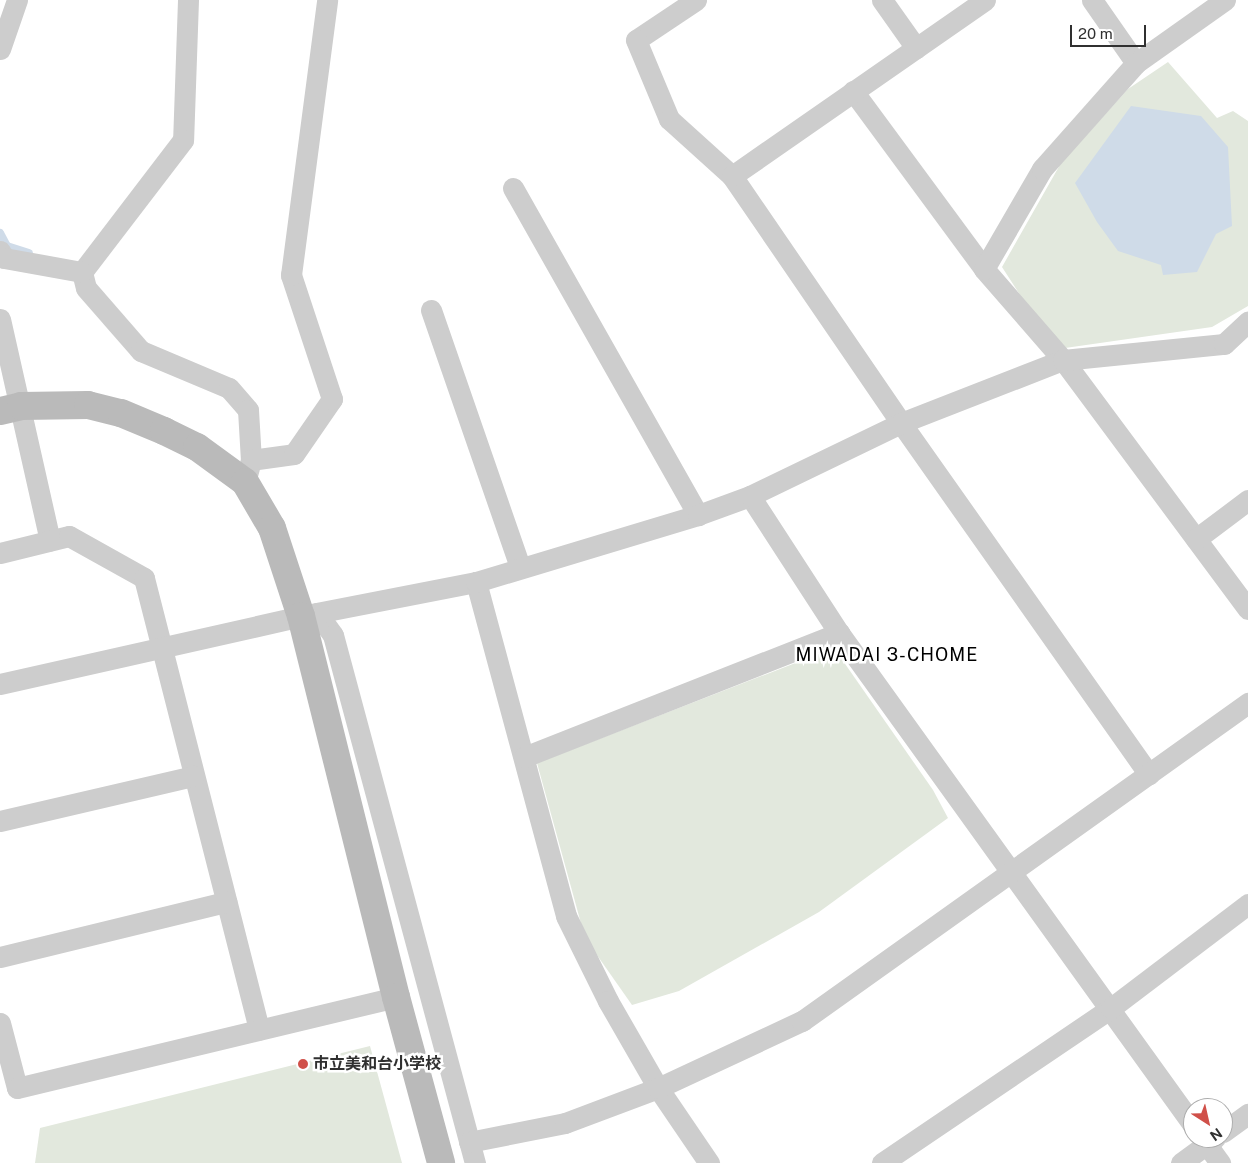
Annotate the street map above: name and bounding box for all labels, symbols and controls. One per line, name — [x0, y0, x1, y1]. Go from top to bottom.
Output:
scale bar — [1073, 15, 1149, 47]
text: 20 m — [1078, 25, 1113, 42]
district label: MIWADAI 3-CHOME — [794, 644, 980, 666]
place label: 市立美和台小学校 — [313, 1054, 441, 1074]
marker: 市立美和台小学校 — [297, 1058, 309, 1070]
north arrow — [1183, 1098, 1233, 1148]
text: N — [1207, 1125, 1225, 1144]

